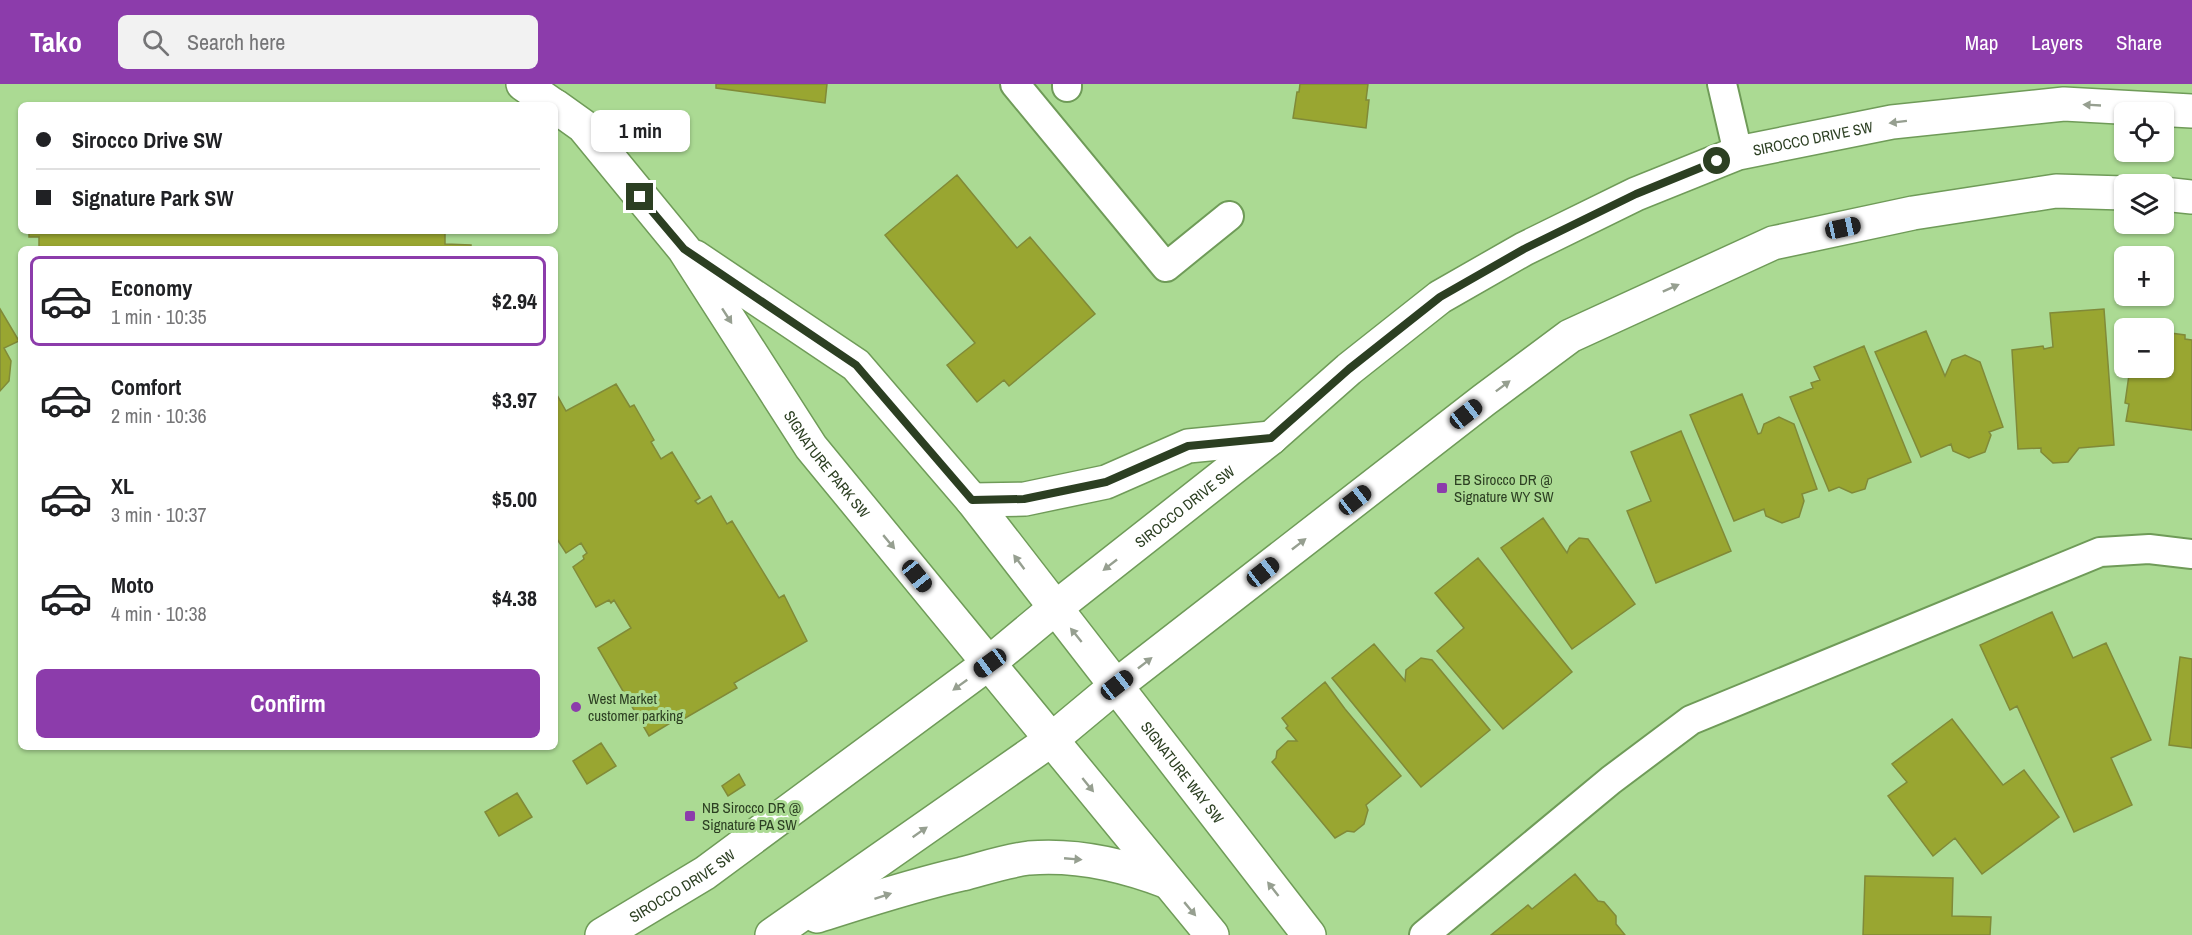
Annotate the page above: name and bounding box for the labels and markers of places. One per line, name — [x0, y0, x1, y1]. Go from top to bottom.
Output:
place label: EB Sirocco DR @ Signature WY SW — [1454, 469, 1554, 507]
marker: EB Sirocco DR @ Signature WY SW — [1435, 481, 1449, 495]
place label: West Market customer parking — [588, 688, 683, 726]
marker: West Market customer parking — [569, 700, 583, 714]
place label: NB Sirocco DR @ Signature PA SW — [702, 797, 801, 835]
marker: NB Sirocco DR @ Signature PA SW — [683, 809, 697, 823]

